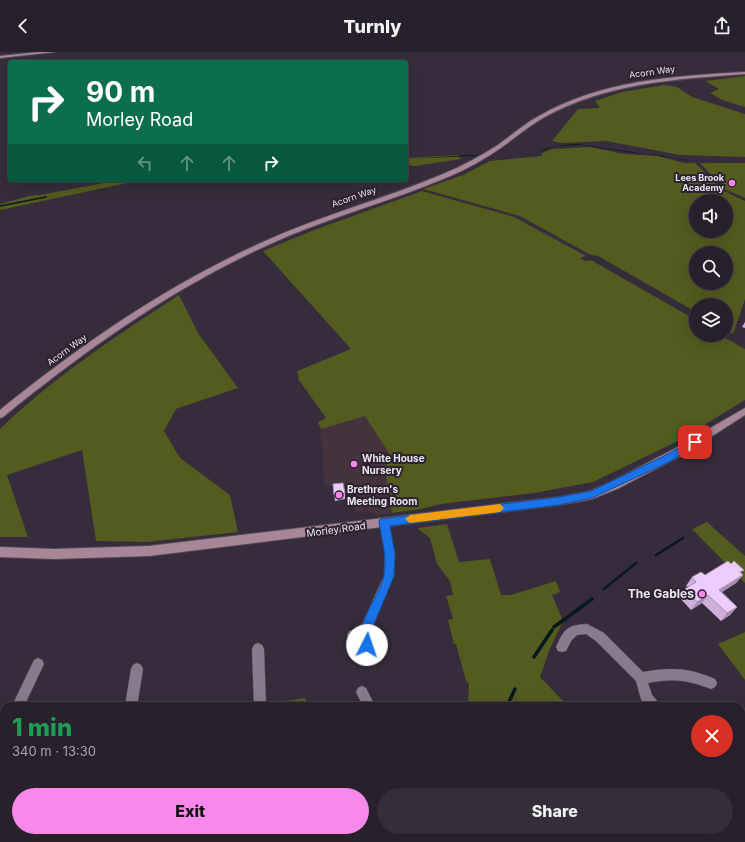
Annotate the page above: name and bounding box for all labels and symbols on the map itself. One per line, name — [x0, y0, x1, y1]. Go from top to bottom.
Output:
street label: Acorn Way — [628, 63, 676, 80]
place label: Lees Brook Academy — [675, 172, 725, 193]
marker: Lees Brook Academy — [727, 178, 737, 188]
street label: Acorn Way — [330, 184, 378, 209]
street label: Acorn Way — [45, 331, 89, 368]
pin — [678, 425, 712, 459]
place label: White House Nursery — [362, 452, 425, 477]
marker: White House Nursery — [349, 459, 359, 469]
place label: Brethren's Meeting Room — [347, 483, 417, 508]
marker: Brethren's Meeting Room — [334, 490, 344, 500]
street label: Morley Road — [306, 519, 366, 539]
place label: The Gables — [628, 586, 694, 601]
marker: The Gables — [697, 589, 707, 599]
position arrow — [346, 624, 388, 666]

